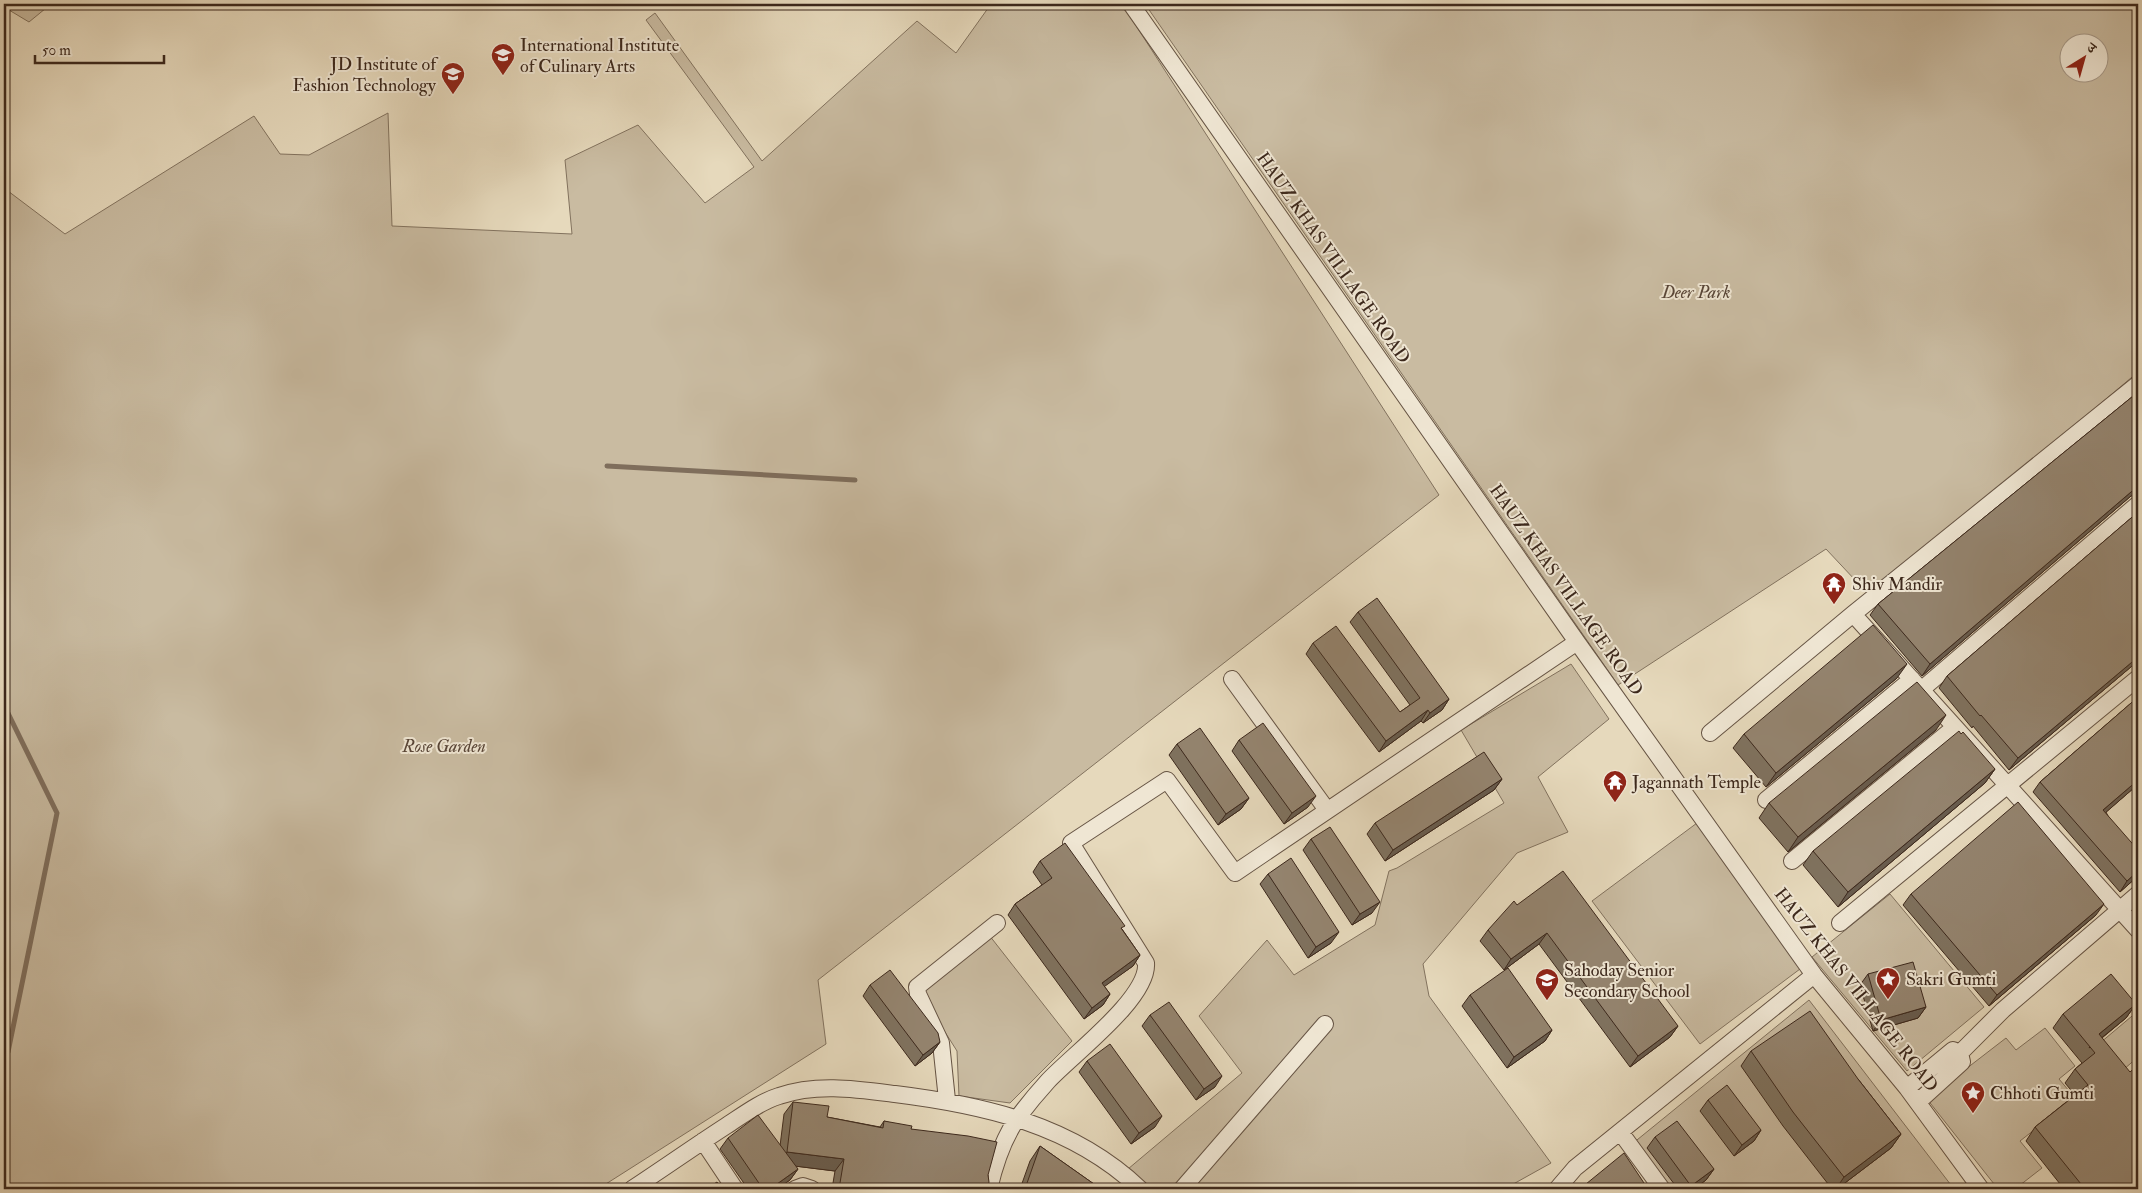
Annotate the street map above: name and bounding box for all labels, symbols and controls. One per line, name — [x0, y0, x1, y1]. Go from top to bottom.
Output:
scale bar — [35, 32, 164, 64]
north arrow — [2060, 32, 2110, 82]
place label: International Institute of Culinary Arts — [520, 34, 680, 78]
text: उ — [2083, 38, 2100, 57]
text: 50 m — [42, 41, 71, 60]
school or university icon: International Institute of Culinary Arts — [490, 42, 516, 76]
place label: JD Institute of Fashion Technology — [293, 53, 439, 97]
school or university icon: JD Institute of Fashion Technology — [440, 61, 466, 95]
street label: HAUZ KHAS VILLAGE ROAD — [1251, 148, 1415, 368]
park label: Deer Park — [1661, 281, 1730, 304]
street label: HAUZ KHAS VILLAGE ROAD — [1484, 480, 1648, 700]
temple icon: Shiv Mandir — [1821, 571, 1847, 605]
place label: Shiv Mandir — [1852, 573, 1942, 596]
park label: Rose Garden — [401, 735, 486, 758]
temple icon: Jagannath Temple — [1602, 769, 1628, 803]
place label: Jagannath Temple — [1631, 771, 1762, 794]
street label: HAUZ KHAS VILLAGE ROAD — [1769, 883, 1943, 1097]
place label: Sahoday Senior Secondary School — [1564, 959, 1690, 1003]
place icon: Sakri Gumti — [1875, 966, 1901, 1000]
school or university icon: Sahoday Senior Secondary School — [1534, 967, 1560, 1001]
place label: Sakri Gumti — [1906, 968, 1996, 991]
place icon: Chhoti Gumti — [1960, 1080, 1986, 1114]
place label: Chhoti Gumti — [1990, 1082, 2094, 1105]

